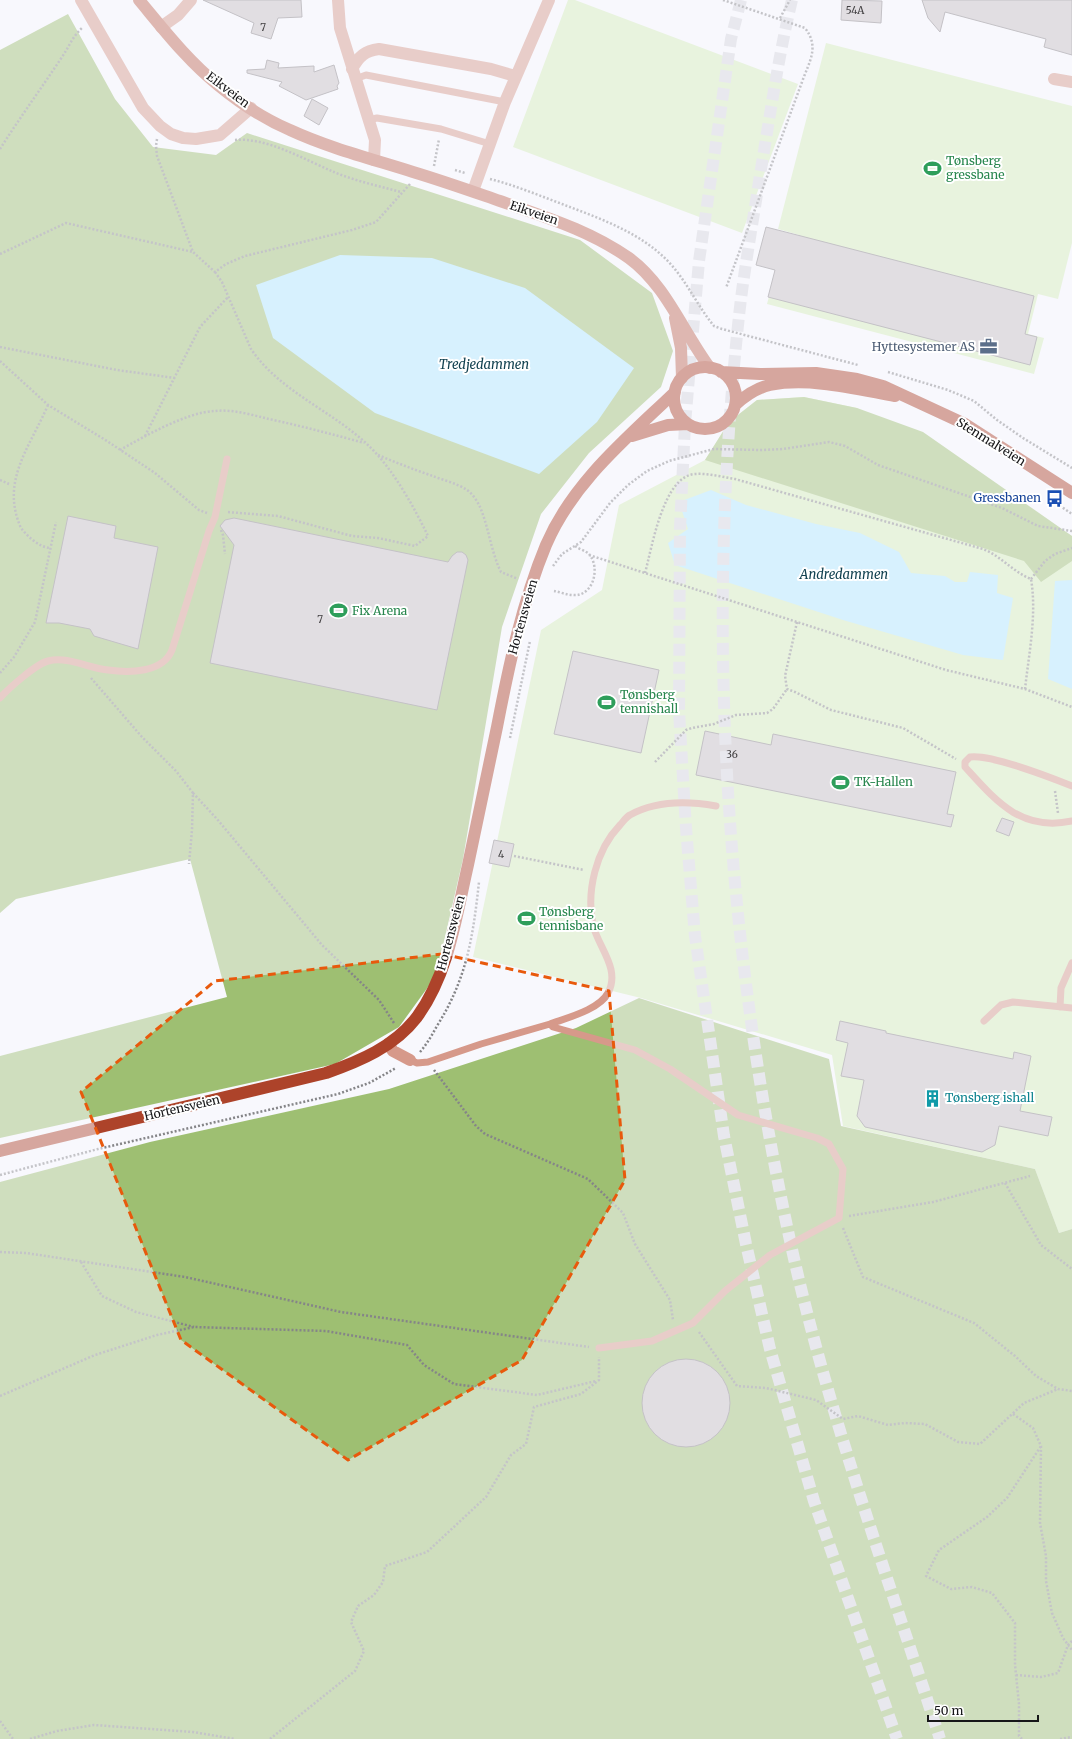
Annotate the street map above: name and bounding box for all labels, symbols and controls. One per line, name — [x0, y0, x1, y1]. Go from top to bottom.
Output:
house number: 54A — [846, 4, 865, 17]
house number: 7 — [260, 21, 266, 34]
street label: Eikveien — [204, 69, 253, 111]
place label: Tønsberg gressbane — [946, 153, 1004, 182]
sports icon: Tønsberg gressbane — [923, 158, 943, 178]
street label: Eikveien — [508, 197, 560, 228]
office icon: Hyttesystemer AS — [978, 337, 998, 357]
place label: Hyttesystemer AS — [872, 339, 975, 354]
water label: Tredjedammen — [439, 356, 529, 373]
street label: Stenmalveien — [954, 414, 1029, 469]
bus stop icon: Gressbanen — [1044, 488, 1064, 508]
place label: Gressbanen — [973, 490, 1041, 505]
water label: Andredammen — [799, 566, 888, 583]
street label: Hortensveien — [505, 578, 540, 656]
sports icon: Fix Arena — [329, 601, 349, 621]
place label: Fix Arena — [352, 603, 408, 618]
house number: 7 — [317, 613, 323, 626]
place label: Tønsberg tennishall — [620, 687, 678, 716]
sports icon: Tønsberg tennishall — [597, 692, 617, 712]
house number: 36 — [726, 748, 738, 761]
sports icon: TK-Hallen — [831, 772, 851, 792]
place label: TK-Hallen — [854, 774, 913, 789]
house number: 4 — [498, 848, 504, 861]
street label: Hortensveien — [433, 894, 468, 972]
place label: Tønsberg tennisbane — [539, 904, 603, 933]
sports icon: Tønsberg tennisbane — [516, 909, 536, 929]
building icon: Tønsberg ishall — [922, 1088, 942, 1108]
place label: Tønsberg ishall — [945, 1090, 1034, 1105]
street label: Hortensveien — [143, 1091, 221, 1124]
scale bar — [928, 1697, 1038, 1723]
text: 50 m — [934, 1703, 963, 1718]

